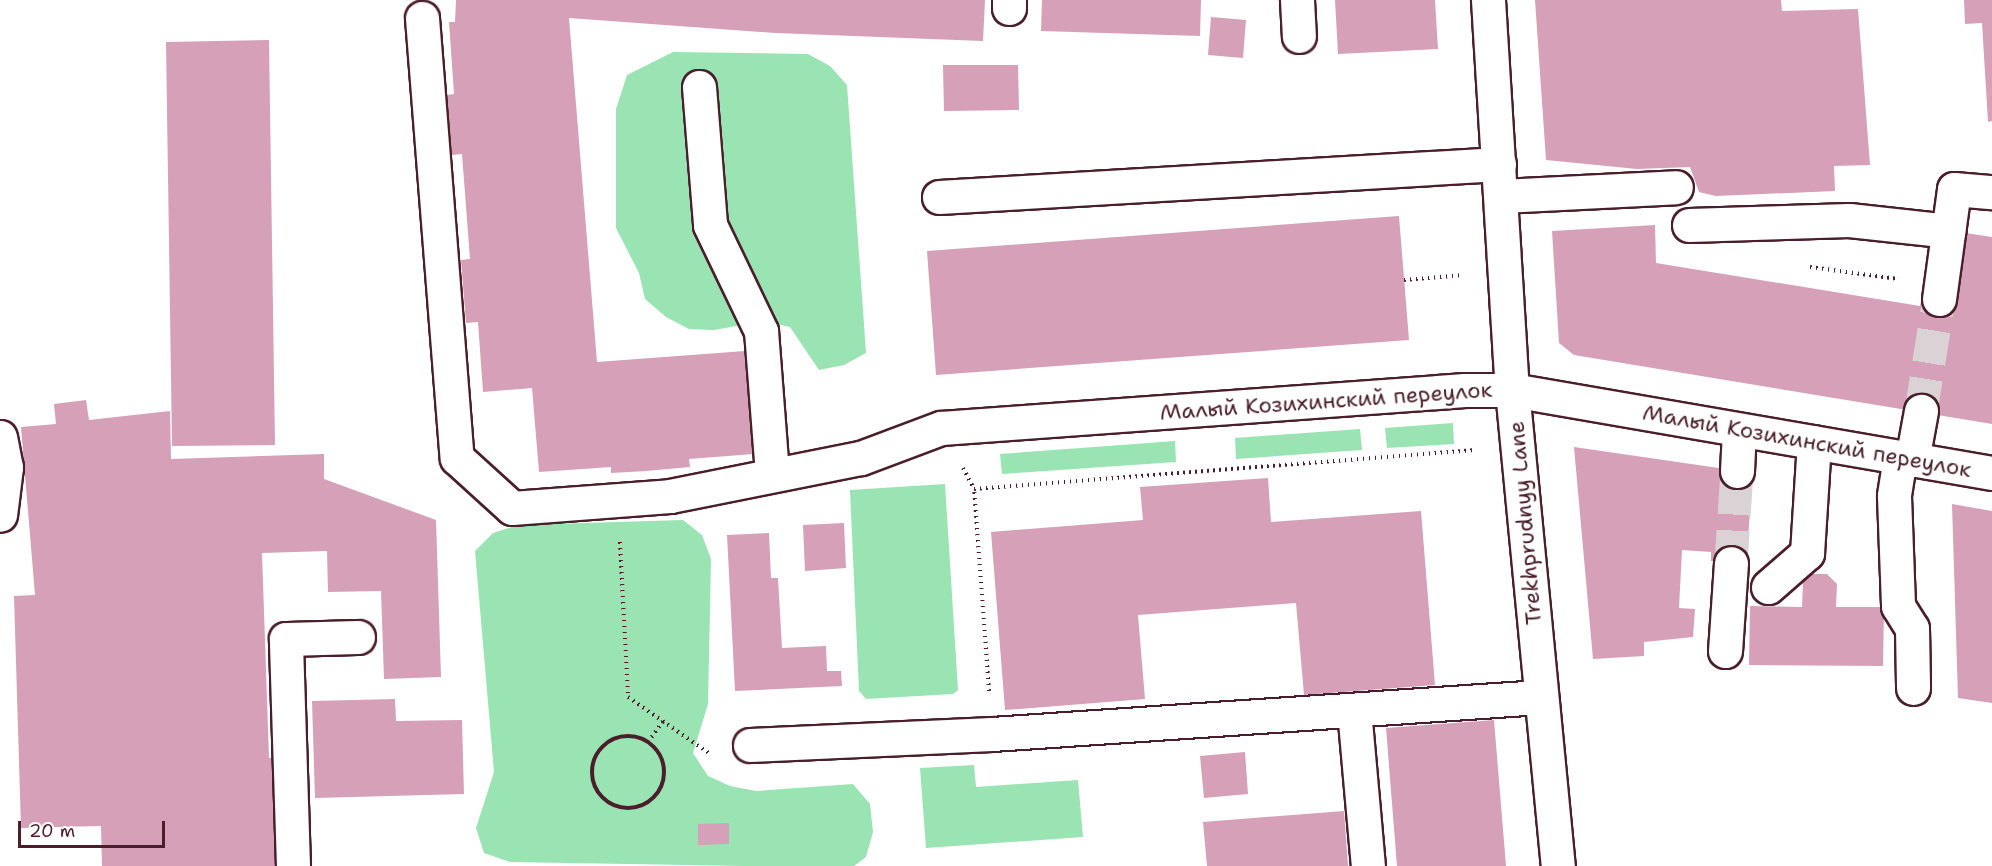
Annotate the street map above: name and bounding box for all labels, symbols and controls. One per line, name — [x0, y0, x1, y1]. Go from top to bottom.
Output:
street label: Малый Козихинский переулок — [1159, 376, 1493, 426]
street label: Малый Козихинский переулок — [1641, 399, 1973, 483]
street label: Trekhprudnyy Lane — [1503, 420, 1547, 626]
scale bar — [21, 809, 168, 847]
text: 20 m — [29, 819, 75, 843]

